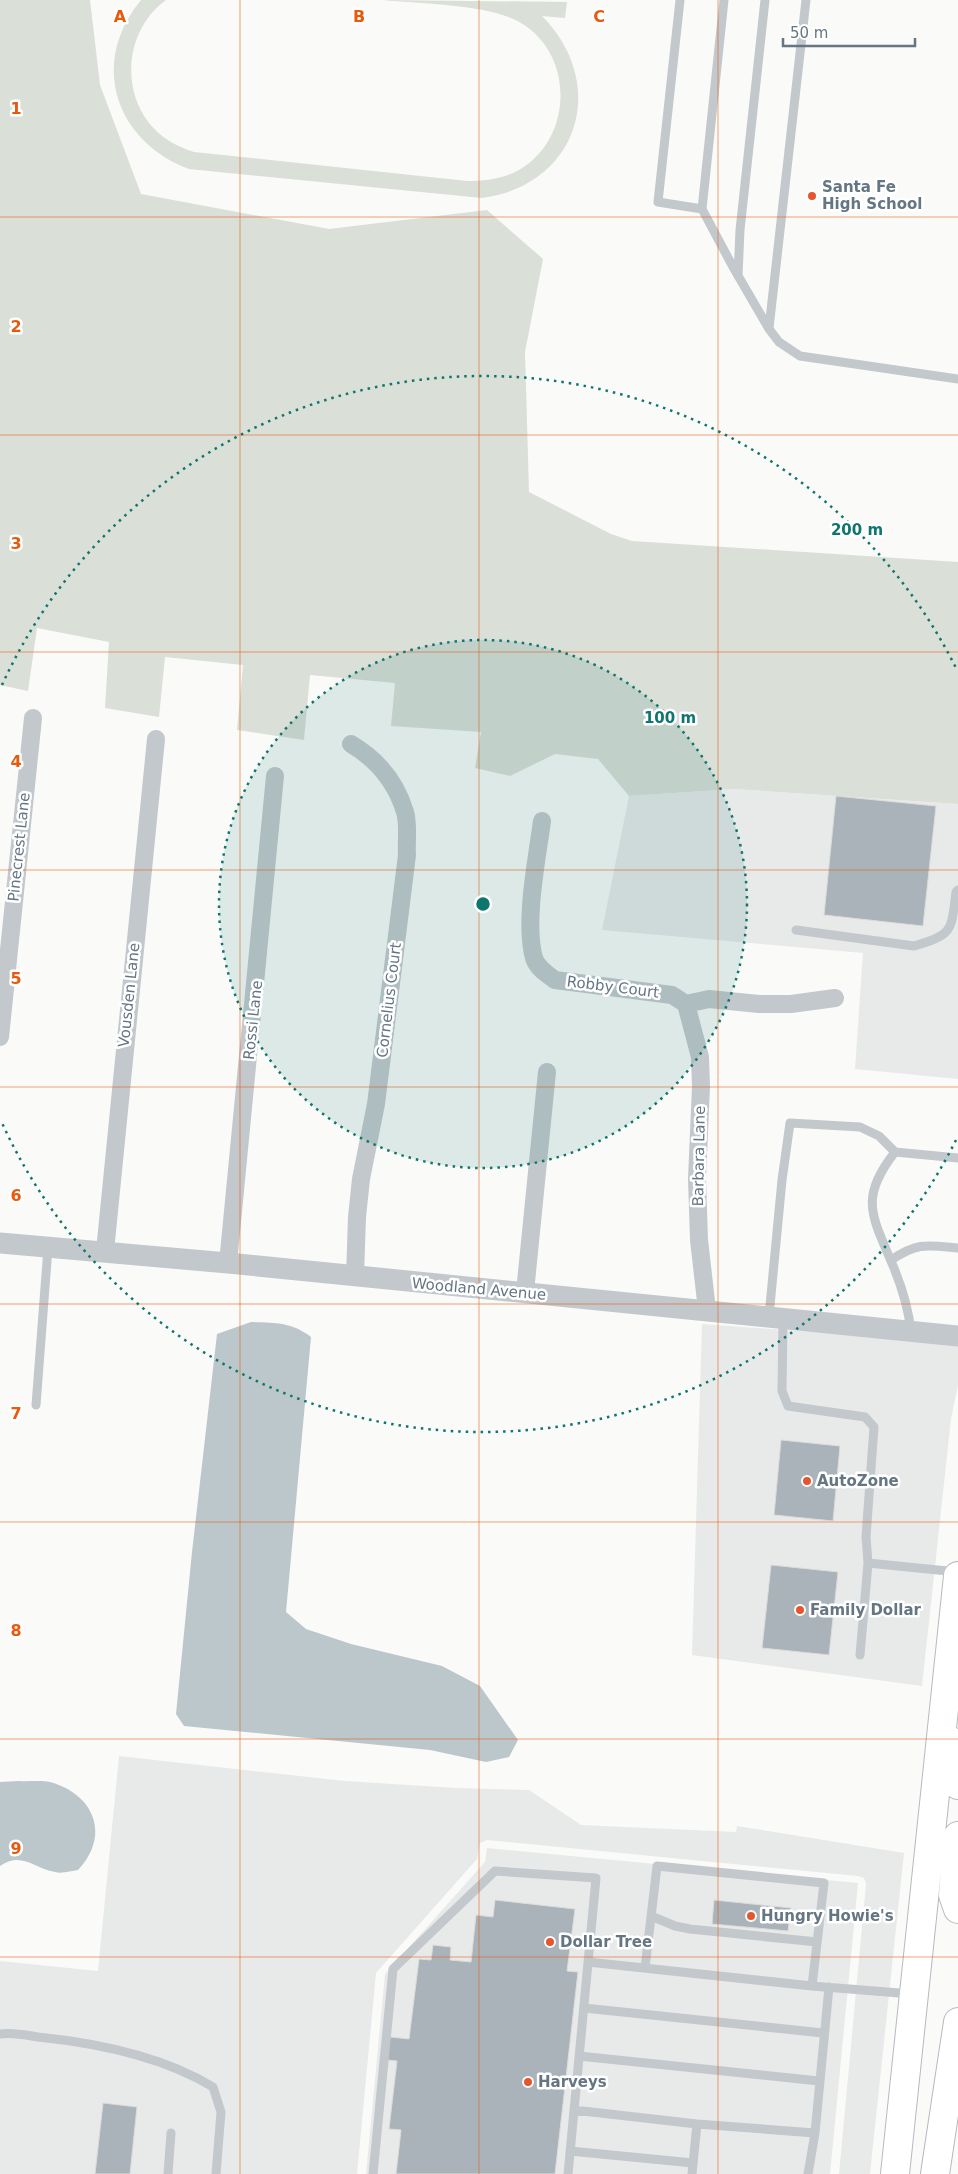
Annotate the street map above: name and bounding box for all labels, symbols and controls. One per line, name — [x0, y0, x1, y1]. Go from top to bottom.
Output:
text: A — [114, 7, 127, 26]
text: B — [353, 7, 365, 26]
text: C — [593, 7, 605, 26]
scale bar — [783, 15, 916, 47]
text: 50 m — [790, 24, 828, 42]
text: 1 — [10, 99, 22, 118]
place label: Santa Fe High School — [822, 178, 922, 213]
marker: Santa Fe High School — [806, 190, 818, 202]
text: 2 — [10, 317, 22, 336]
text: 200 m — [831, 521, 883, 539]
text: 3 — [10, 534, 22, 553]
text: 100 m — [644, 709, 696, 727]
text: 4 — [10, 752, 22, 771]
street label: Pinecrest Lane — [4, 792, 34, 902]
centre of rings — [474, 895, 492, 913]
street label: Cornelius Court — [373, 941, 405, 1059]
street label: Vousden Lane — [115, 942, 143, 1048]
text: 5 — [10, 969, 22, 988]
street label: Robby Court — [566, 972, 660, 1002]
street label: Rossi Lane — [240, 979, 266, 1061]
street label: Barbara Lane — [689, 1105, 709, 1207]
text: 6 — [10, 1186, 22, 1205]
street label: Woodland Avenue — [411, 1274, 547, 1304]
text: 7 — [10, 1404, 22, 1423]
place label: AutoZone — [817, 1472, 899, 1490]
marker: AutoZone — [801, 1475, 813, 1487]
place label: Family Dollar — [810, 1601, 922, 1619]
marker: Family Dollar — [794, 1604, 806, 1616]
text: 8 — [10, 1621, 22, 1640]
text: 9 — [10, 1839, 22, 1858]
place label: Hungry Howie's — [761, 1907, 894, 1925]
marker: Hungry Howie's — [745, 1910, 757, 1922]
place label: Dollar Tree — [560, 1933, 652, 1951]
marker: Dollar Tree — [544, 1936, 556, 1948]
place label: Harveys — [538, 2073, 607, 2091]
marker: Harveys — [522, 2076, 534, 2088]

